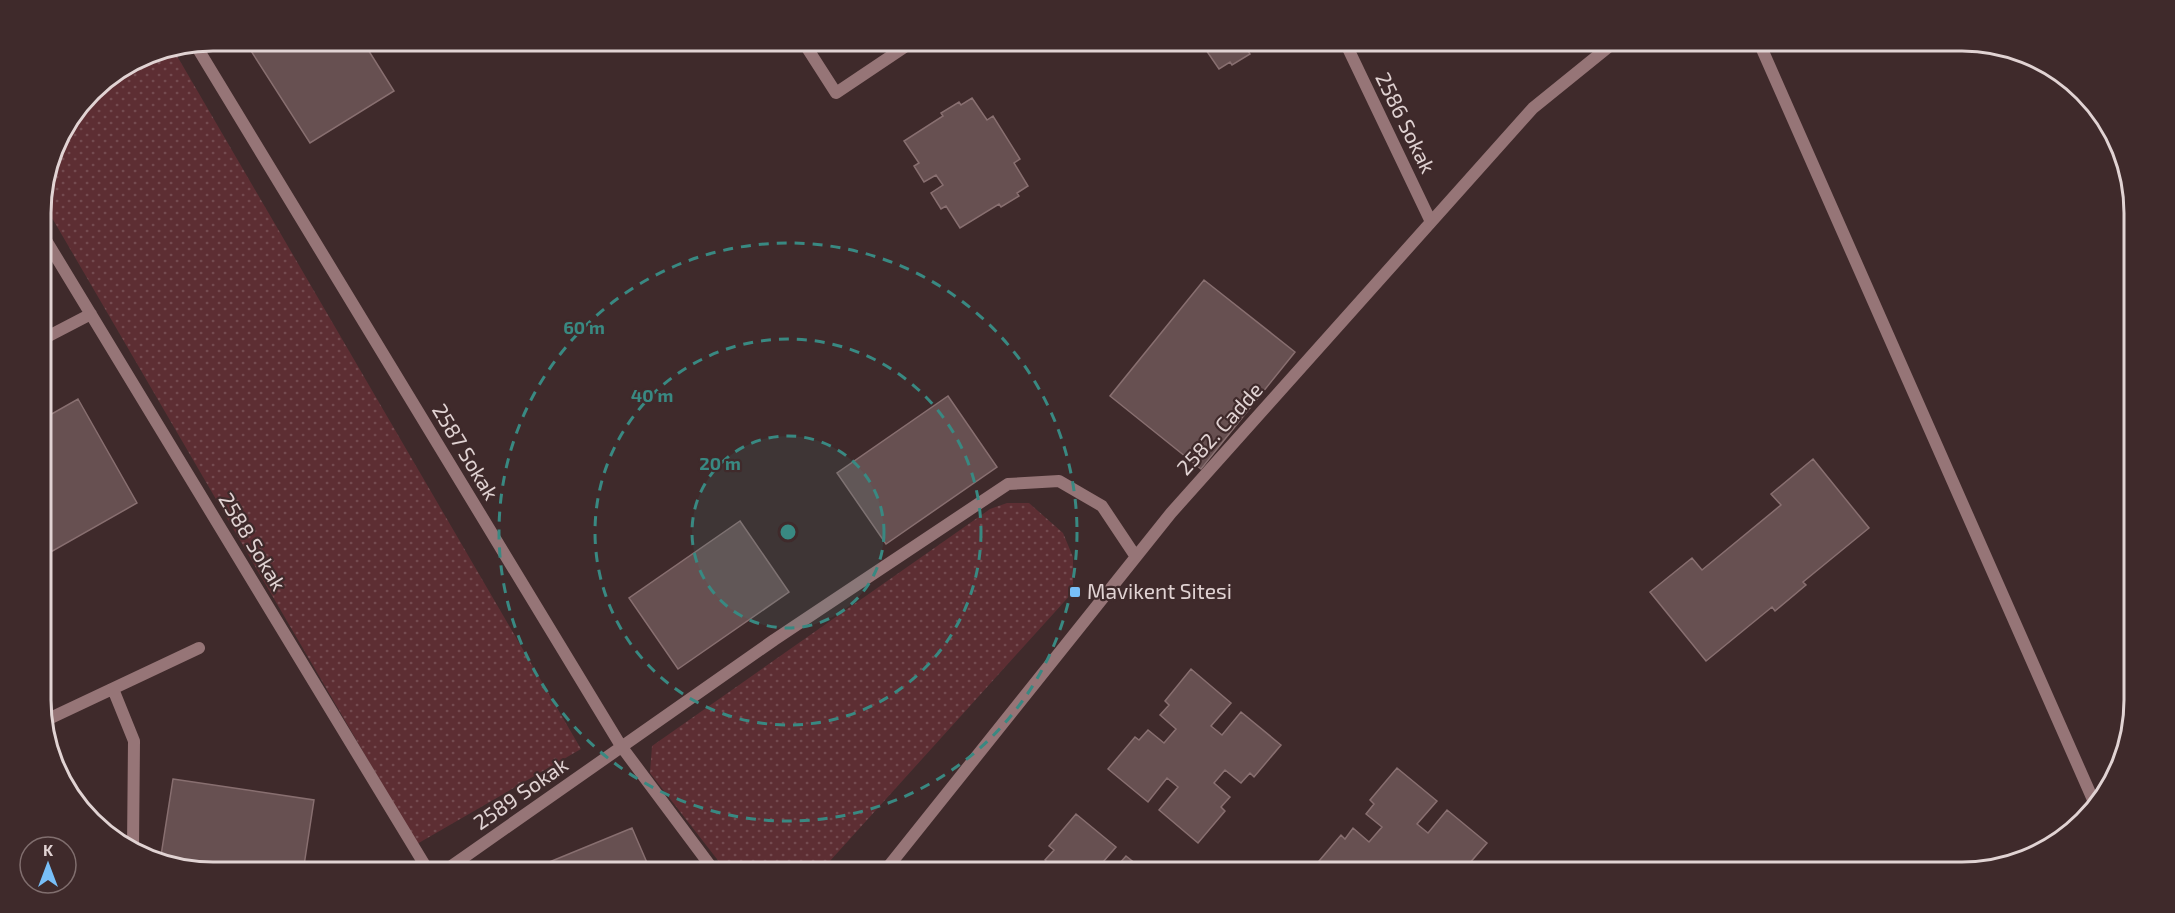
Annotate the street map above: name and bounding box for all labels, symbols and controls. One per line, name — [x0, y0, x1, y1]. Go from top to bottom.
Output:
street label: 2586 Sokak — [1371, 68, 1442, 177]
text: 60 m — [563, 316, 605, 338]
street label: 2582. Cadde — [1171, 377, 1267, 479]
text: 40 m — [631, 384, 673, 406]
street label: 2587 Sokak — [428, 399, 505, 504]
text: 20 m — [699, 452, 741, 474]
street label: 2588 Sokak — [214, 488, 292, 595]
centre of rings — [778, 522, 798, 542]
place label: Mavikent Sitesi — [1087, 578, 1232, 603]
marker: Mavikent Sitesi — [1068, 585, 1082, 599]
street label: 2589 Sokak — [468, 751, 572, 834]
north arrow — [18, 835, 78, 895]
text: K — [43, 840, 54, 859]

